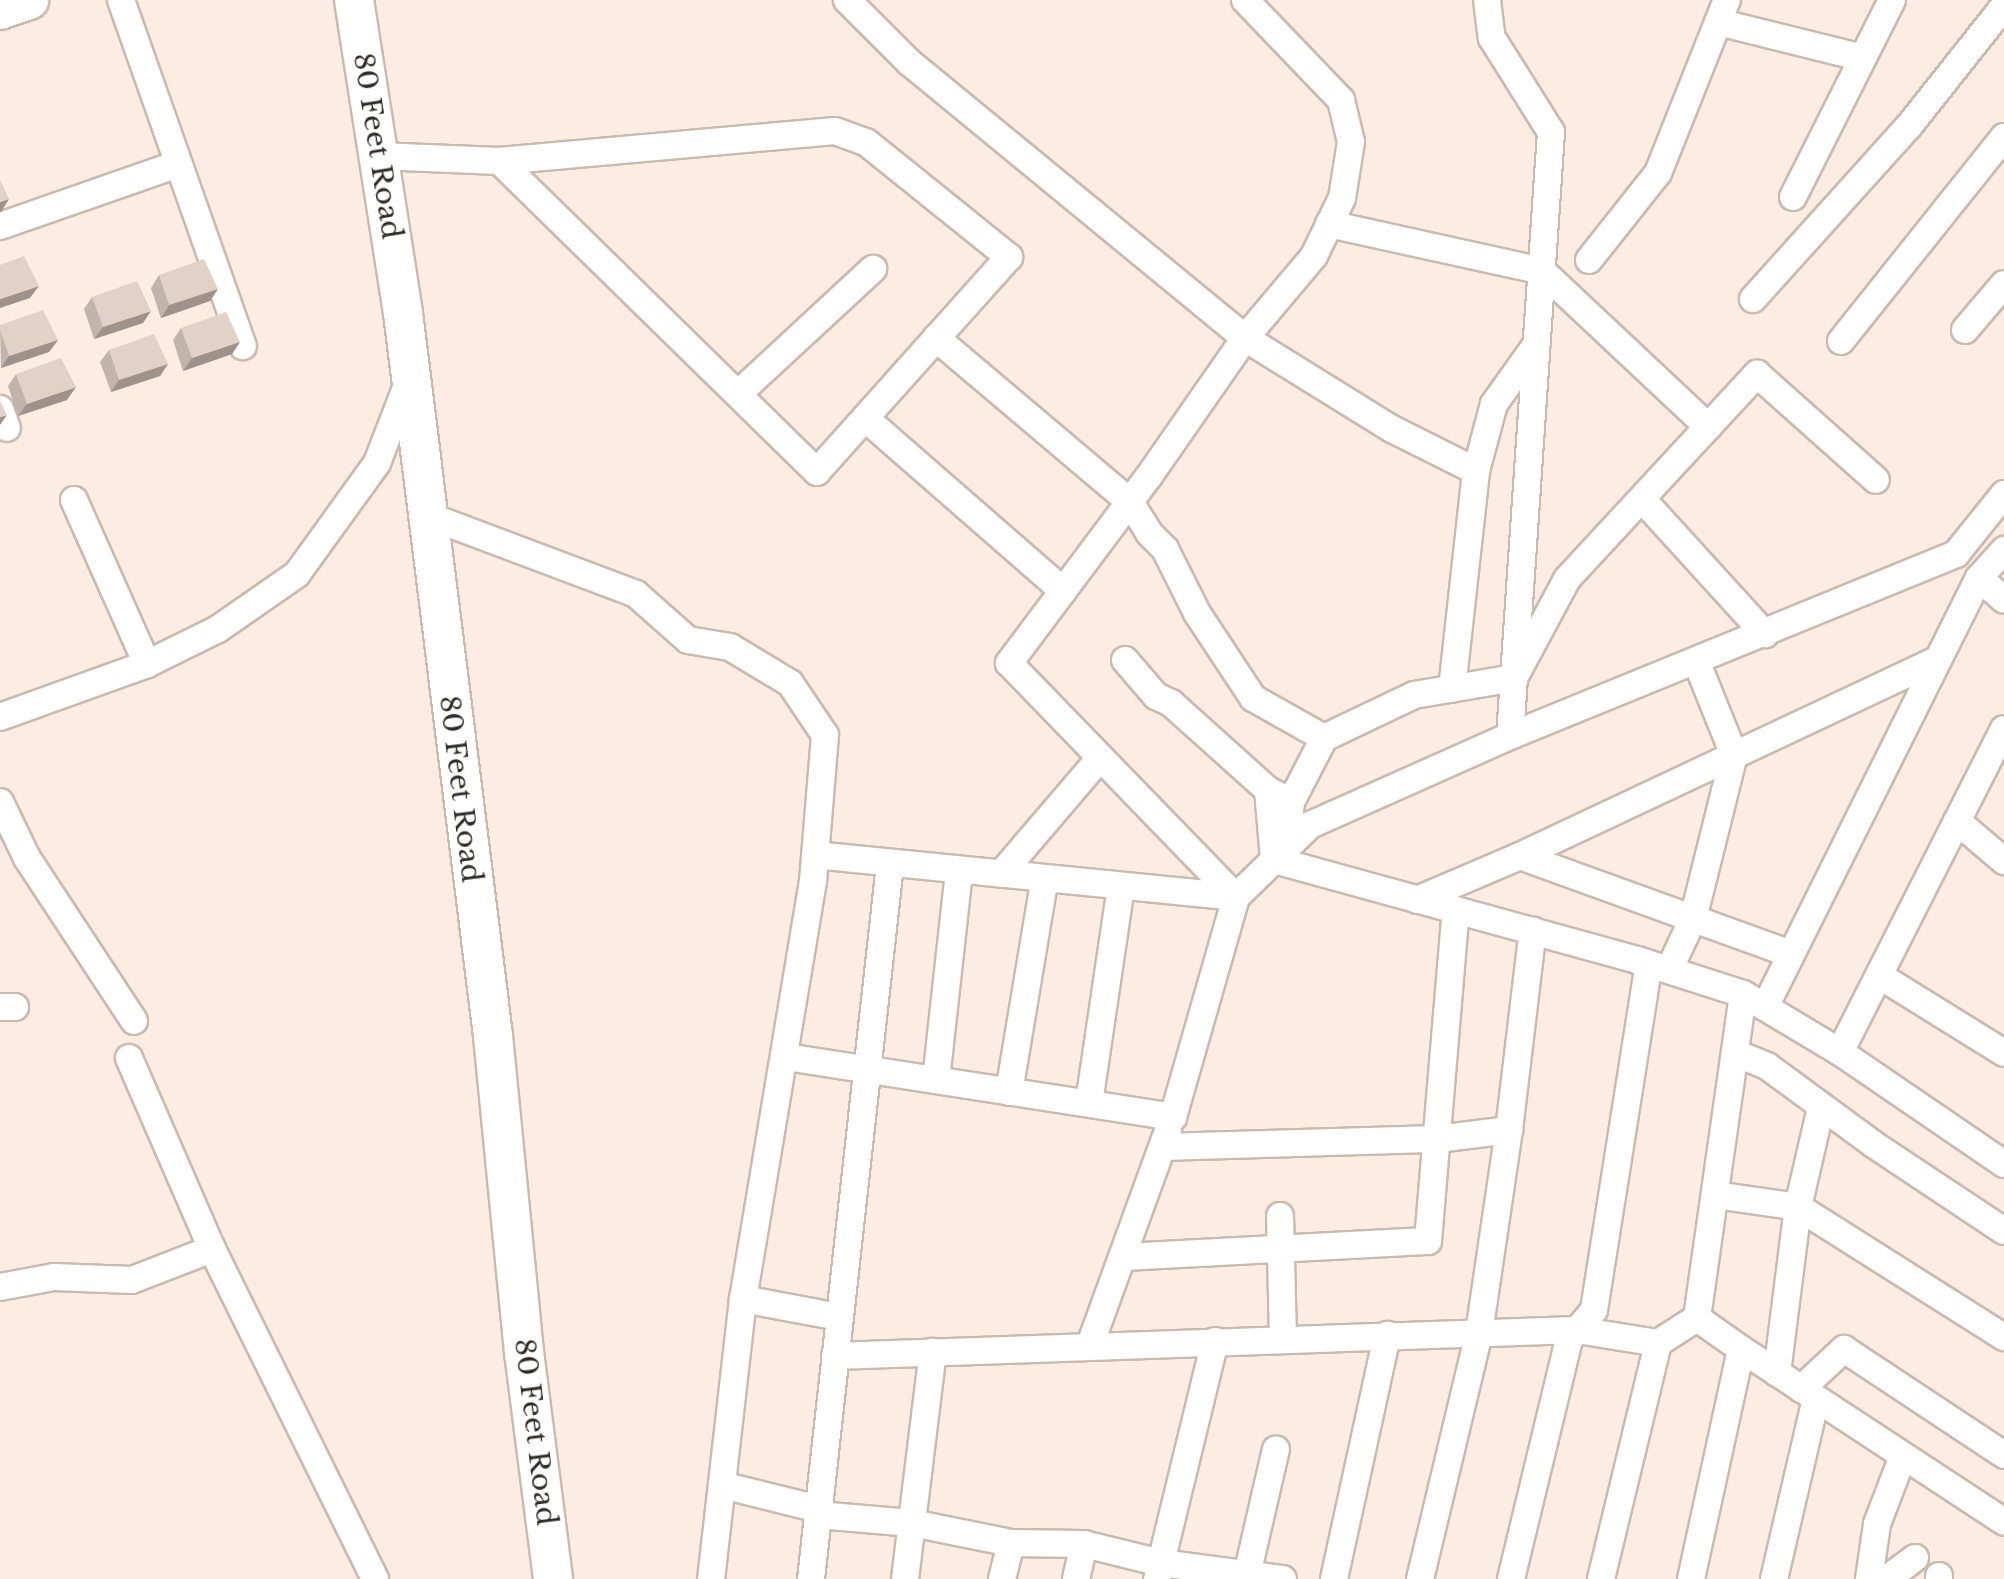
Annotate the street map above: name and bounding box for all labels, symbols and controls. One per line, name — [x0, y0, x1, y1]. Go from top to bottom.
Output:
street label: 80 Feet Road — [346, 51, 408, 241]
street label: 80 Feet Road — [432, 694, 488, 884]
street label: 80 Feet Road — [507, 1337, 563, 1527]

